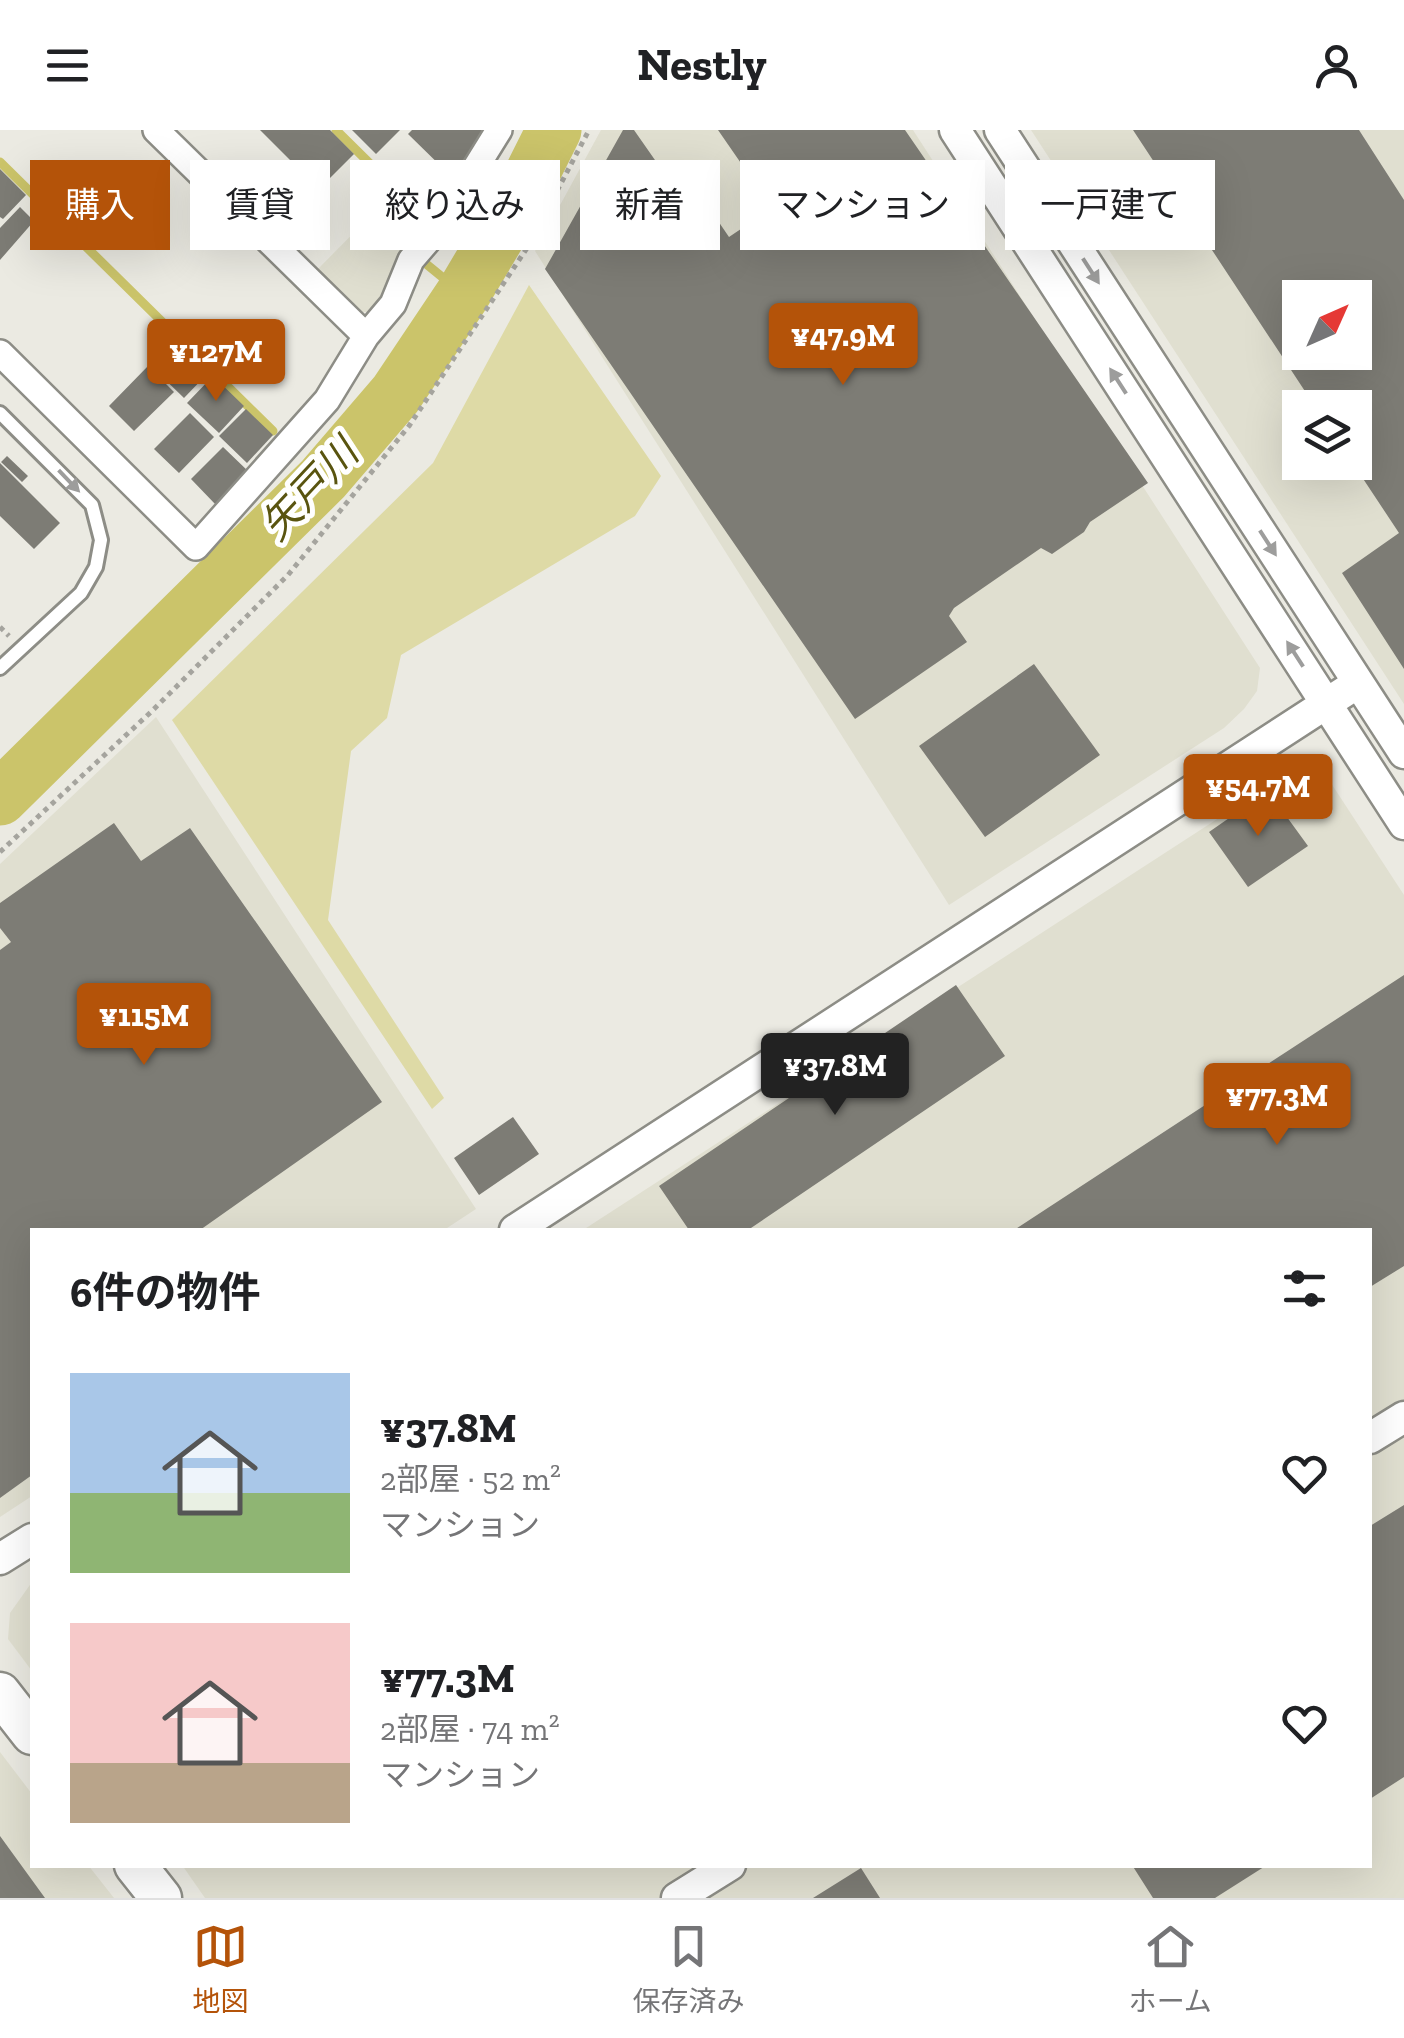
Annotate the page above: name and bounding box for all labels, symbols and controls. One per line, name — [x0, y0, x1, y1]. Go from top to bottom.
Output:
icon: menu — [40, 38, 95, 93]
text: Nestly — [637, 38, 767, 92]
icon: person — [1309, 38, 1364, 93]
chip: 購入 — [30, 160, 170, 250]
chip: 賃貸 — [190, 160, 330, 250]
chip: 絞り込み — [350, 160, 560, 250]
chip: 新着 — [580, 160, 720, 250]
chip: マンション — [740, 160, 985, 250]
chip: 一戸建て — [1005, 160, 1215, 250]
one-way arrow — [1082, 257, 1100, 284]
north arrow — [1282, 280, 1372, 370]
map controls — [1282, 280, 1372, 480]
pin: ¥47.9M — [762, 303, 924, 388]
text: ¥47.9M — [791, 316, 895, 354]
pin: ¥127M — [146, 319, 286, 404]
text: ¥127M — [169, 332, 263, 370]
one-way arrow — [1109, 367, 1128, 394]
button: layers — [1282, 390, 1372, 480]
water label: 矢戸川 — [251, 426, 370, 549]
one-way arrow — [57, 469, 80, 493]
one-way arrow — [1258, 530, 1276, 557]
one-way arrow — [1286, 640, 1304, 667]
pin: ¥54.7M — [1177, 754, 1339, 839]
text: ¥54.7M — [1205, 767, 1311, 805]
pin: ¥115M — [74, 983, 214, 1068]
text: ¥115M — [99, 996, 189, 1034]
pin: ¥37.8M — [754, 1033, 916, 1118]
text: ¥37.8M — [783, 1046, 887, 1084]
pin: ¥77.3M — [1196, 1063, 1358, 1148]
text: ¥77.3M — [1226, 1076, 1328, 1114]
icon: filters — [1277, 1261, 1332, 1316]
text: 6件の物件 — [70, 1267, 261, 1318]
text: ¥37.8M — [380, 1402, 517, 1453]
icon: home — [150, 1413, 270, 1533]
icon: heart — [1277, 1446, 1332, 1501]
text: 2部屋 · 52 m² — [380, 1460, 561, 1498]
text: マンション — [380, 1506, 540, 1544]
text: ¥77.3M — [380, 1652, 515, 1703]
icon: home — [150, 1663, 270, 1783]
icon: heart — [1277, 1696, 1332, 1751]
text: 2部屋 · 74 m² — [380, 1710, 560, 1748]
text: マンション — [380, 1756, 540, 1794]
tab: 地図 — [192, 1919, 248, 2019]
tab: 保存済み — [632, 1919, 744, 2019]
tab: ホーム — [1129, 1919, 1212, 2019]

